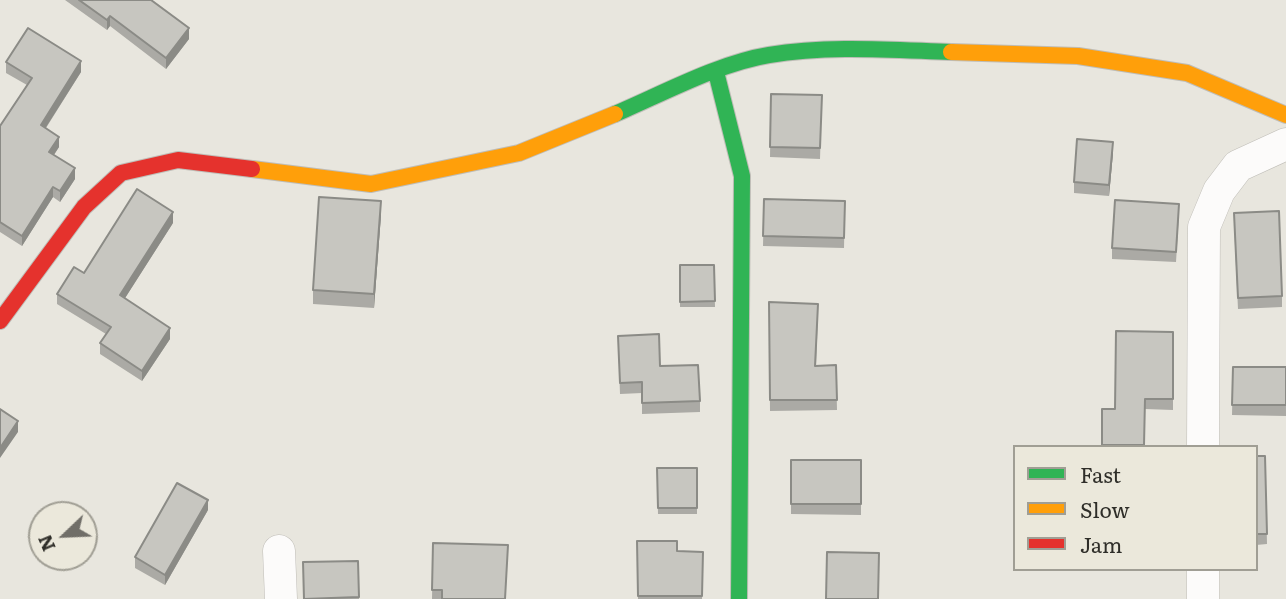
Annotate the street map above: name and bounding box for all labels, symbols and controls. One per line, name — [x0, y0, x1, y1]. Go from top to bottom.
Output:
legend — [1013, 445, 1258, 571]
text: Fast — [1080, 458, 1121, 489]
text: Slow — [1080, 493, 1130, 524]
north arrow — [28, 501, 98, 571]
text: Jam — [1080, 528, 1122, 559]
text: N — [30, 531, 62, 556]

